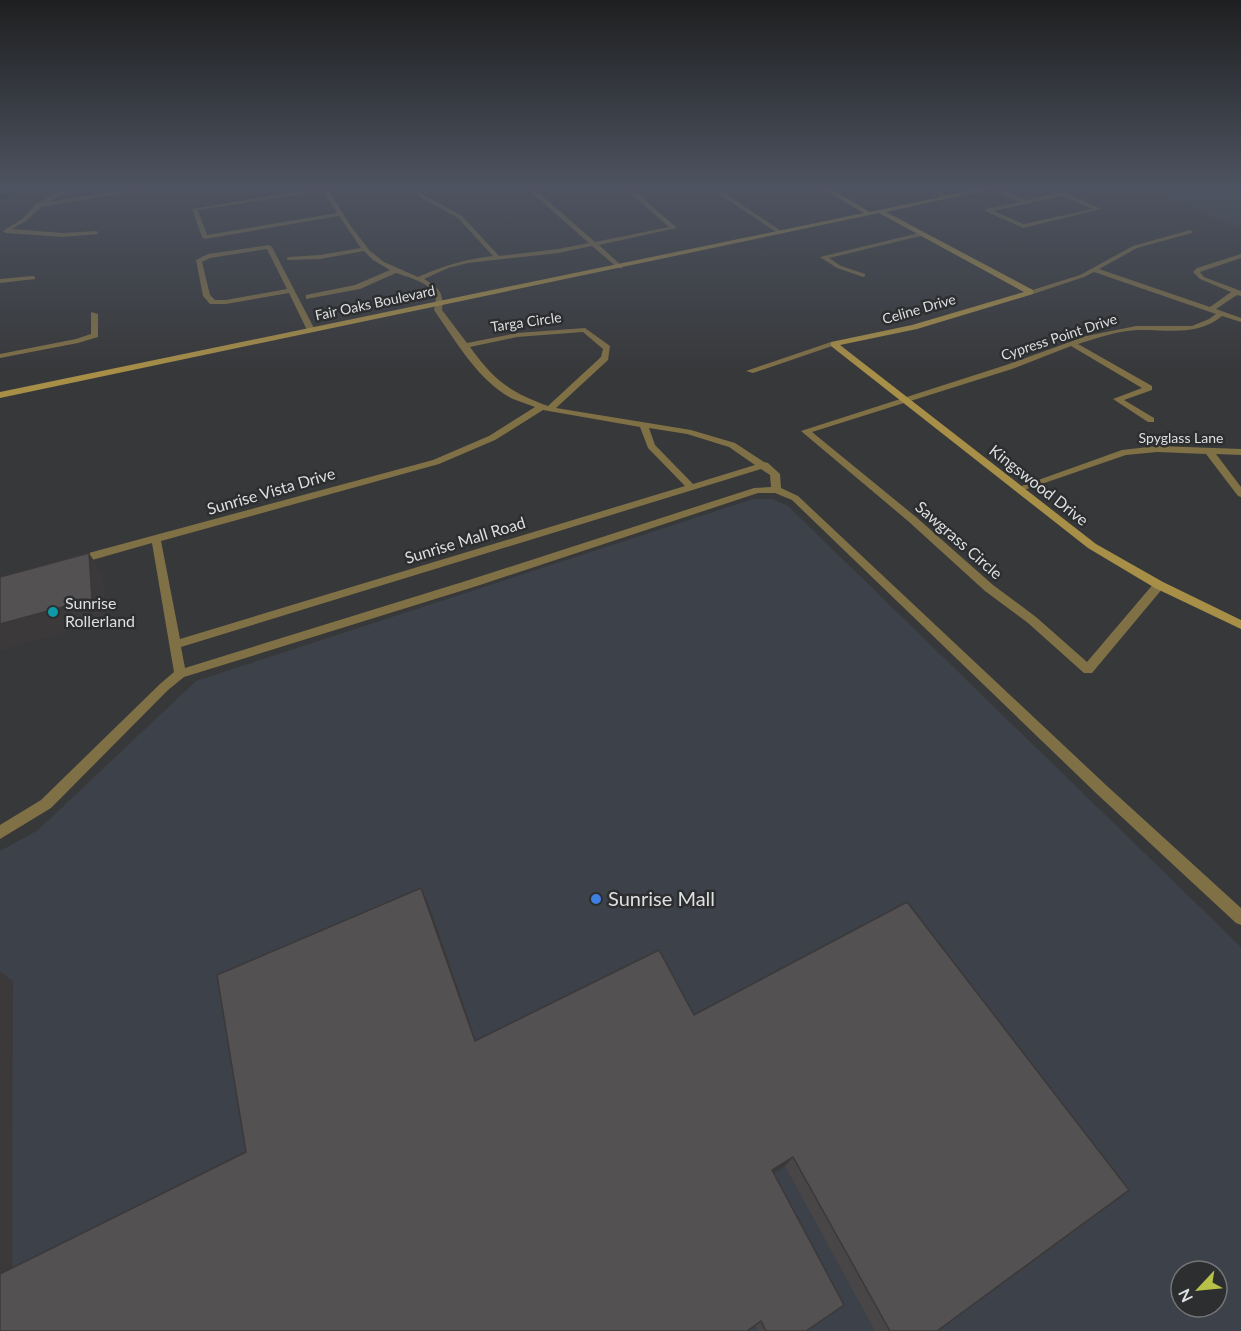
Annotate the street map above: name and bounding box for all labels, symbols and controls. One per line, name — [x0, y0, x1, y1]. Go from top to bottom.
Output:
street label: Fair Oaks Boulevard — [313, 281, 436, 324]
street label: Celine Drive — [880, 290, 957, 327]
street label: Targa Circle — [489, 308, 562, 335]
street label: Cypress Point Drive — [999, 310, 1119, 363]
street label: Spyglass Lane — [1139, 429, 1223, 446]
street label: Kingswood Drive — [986, 440, 1093, 529]
street label: Sunrise Vista Drive — [205, 463, 337, 518]
street label: Sawgrass Circle — [912, 497, 1007, 582]
street label: Sunrise Mall Road — [402, 512, 528, 567]
place label: Sunrise Rollerland — [65, 593, 135, 630]
marker: Sunrise Rollerland — [46, 605, 60, 619]
place label: Sunrise Mall — [608, 886, 715, 910]
marker: Sunrise Mall — [589, 892, 603, 906]
north arrow — [1169, 1259, 1229, 1319]
text: N — [1174, 1286, 1196, 1305]

